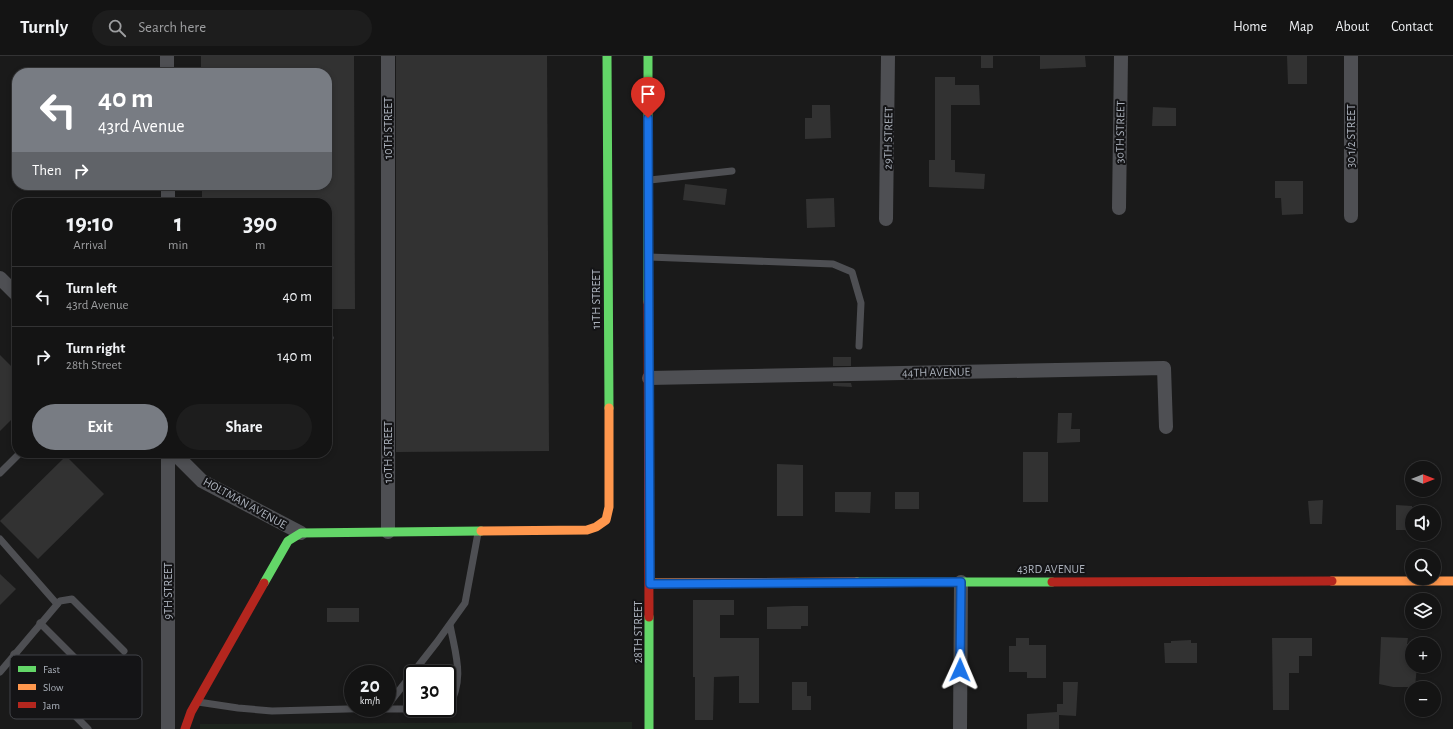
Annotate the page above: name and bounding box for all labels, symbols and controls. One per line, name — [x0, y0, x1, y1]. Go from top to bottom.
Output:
search box — [92, 10, 372, 46]
icon: search — [106, 17, 128, 39]
text: Turnly — [20, 18, 68, 37]
text: Search here — [138, 20, 206, 35]
text: Home — [1233, 20, 1267, 34]
text: Map — [1289, 20, 1313, 34]
text: About — [1335, 20, 1369, 34]
text: Contact — [1391, 20, 1433, 34]
pin — [631, 77, 665, 118]
icon: arrive — [637, 83, 659, 105]
icon: left — [32, 84, 84, 136]
text: 40 m — [98, 85, 154, 113]
street label: 10TH STREET — [382, 97, 394, 159]
street label: 30TH STREET — [1113, 100, 1127, 164]
street label: 30 1/2 STREET — [1345, 104, 1357, 168]
street label: 29TH STREET — [881, 106, 895, 169]
text: 43rd Avenue — [98, 118, 185, 136]
icon: right — [70, 160, 92, 182]
text: Then — [32, 163, 62, 178]
text: 19:10 — [67, 212, 113, 236]
text: 1 — [174, 212, 183, 236]
text: 390 — [243, 212, 277, 236]
text: Arrival — [73, 239, 107, 252]
text: min — [168, 239, 188, 252]
text: m — [255, 239, 265, 252]
street label: 11TH STREET — [590, 269, 602, 329]
text: Turn left — [66, 281, 117, 296]
icon: left — [32, 286, 54, 308]
text: 40 m — [282, 289, 312, 304]
text: 43rd Avenue — [66, 299, 129, 312]
text: Turn right — [66, 341, 125, 356]
icon: right — [32, 346, 54, 368]
text: 140 m — [277, 349, 312, 364]
text: 28th Street — [66, 359, 122, 372]
street label: 44TH AVENUE — [902, 365, 970, 379]
button: Exit — [32, 404, 168, 450]
button: Share — [176, 404, 312, 450]
street label: 10TH STREET — [382, 421, 394, 483]
north arrow — [1405, 461, 1441, 497]
map controls — [1405, 461, 1441, 717]
street label: HOLTMAN AVENUE — [201, 475, 289, 531]
button: sound — [1405, 505, 1441, 541]
button: search — [1405, 549, 1441, 585]
street label: 9TH STREET — [162, 562, 174, 620]
street label: 43RD AVENUE — [1017, 563, 1085, 575]
button: layers — [1405, 593, 1441, 629]
street label: 28TH STREET — [632, 601, 644, 663]
button: + — [1405, 637, 1441, 673]
position arrow — [939, 649, 981, 691]
legend — [10, 655, 142, 719]
text: Fast — [43, 664, 61, 675]
speed limit sign: 30 — [404, 665, 456, 717]
text: 20 — [360, 676, 380, 696]
button: − — [1405, 681, 1441, 717]
text: Slow — [43, 682, 64, 693]
text: km/h — [360, 696, 380, 706]
text: Jam — [43, 700, 60, 711]

